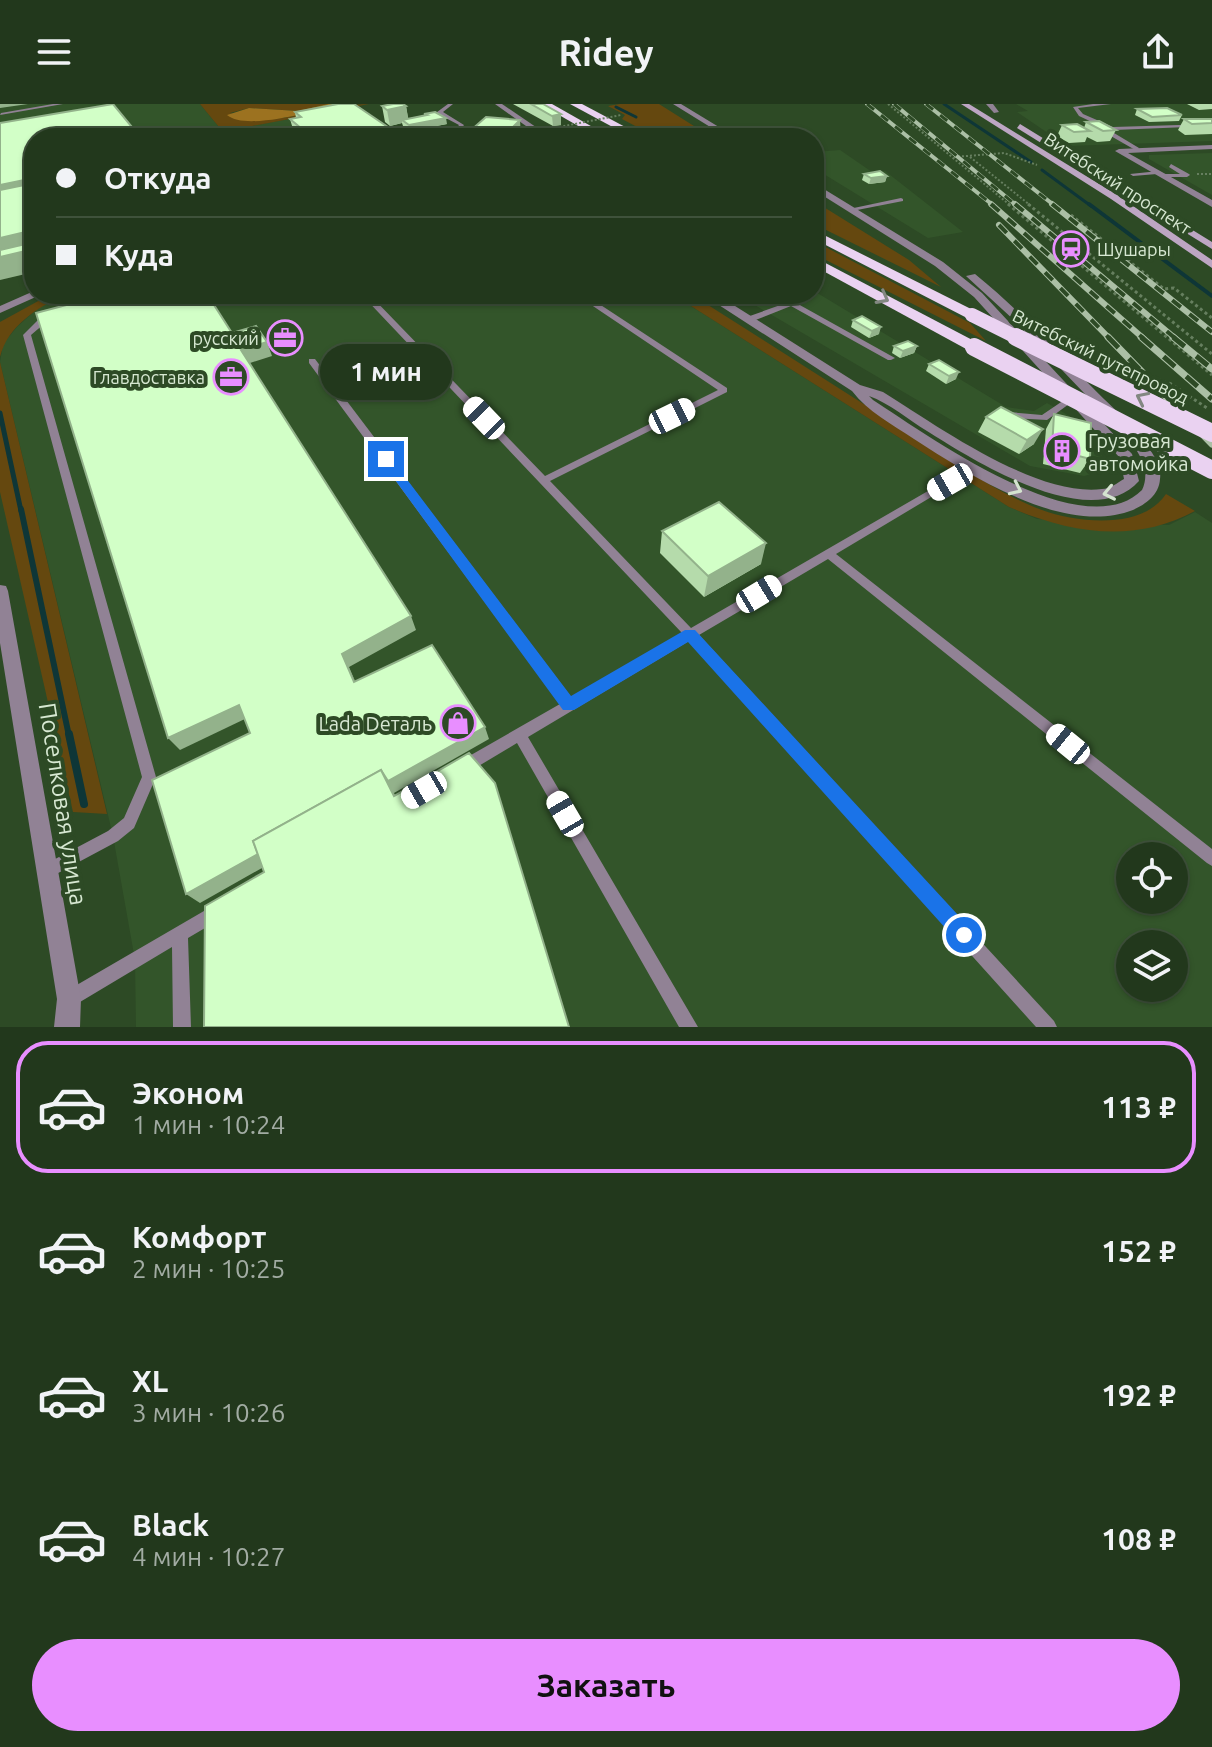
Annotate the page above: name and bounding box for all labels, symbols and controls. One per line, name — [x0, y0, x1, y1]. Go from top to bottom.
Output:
icon: menu — [32, 30, 76, 74]
icon: share — [1136, 30, 1180, 74]
text: Ridey — [558, 32, 654, 73]
street label: Витебский проспект — [1041, 128, 1195, 238]
text: Откуда — [104, 161, 212, 195]
station icon: Шушары — [1052, 230, 1090, 268]
text: Куда — [104, 238, 174, 272]
place label: Шушары — [1097, 239, 1171, 259]
one-way arrow — [874, 289, 889, 304]
street label: Витебский путепровод — [1010, 305, 1193, 408]
office icon: русский — [266, 319, 304, 357]
place label: русский — [192, 328, 259, 348]
callout: 1 мин — [320, 343, 452, 399]
text: 1 мин — [350, 357, 422, 386]
office icon: Главдоставка — [212, 358, 250, 396]
place label: Главдоставка — [93, 367, 205, 387]
car — [459, 392, 509, 444]
one-way arrow — [1136, 392, 1150, 408]
car — [645, 395, 699, 437]
place label: Грузовая автомойка — [1088, 429, 1189, 475]
building icon: Грузовая автомойка — [1043, 432, 1081, 470]
route end — [368, 441, 404, 477]
car — [923, 460, 977, 504]
one-way arrow — [1007, 480, 1022, 496]
one-way arrow — [1103, 484, 1117, 501]
car — [732, 571, 786, 617]
street label: Поселковая улица — [34, 701, 92, 907]
shop icon: Lada Dеталь — [439, 704, 477, 742]
place label: Lada Dеталь — [319, 712, 432, 735]
car — [1042, 720, 1094, 768]
car — [397, 768, 451, 812]
car — [543, 787, 587, 841]
map controls — [1116, 842, 1188, 1002]
button: locate — [1116, 842, 1188, 914]
route start — [946, 917, 982, 953]
button: layers — [1116, 930, 1188, 1002]
icon: car — [36, 1071, 108, 1143]
text: Эконом — [132, 1076, 244, 1110]
text: 113 ₽ — [1101, 1090, 1176, 1124]
text: 1 мин · 10:24 — [132, 1110, 285, 1139]
icon: car — [36, 1215, 108, 1287]
text: Комфорт — [132, 1220, 266, 1254]
text: 152 ₽ — [1101, 1234, 1176, 1268]
text: 2 мин · 10:25 — [132, 1254, 285, 1283]
icon: car — [36, 1359, 108, 1431]
text: XL — [132, 1364, 168, 1398]
text: 192 ₽ — [1101, 1378, 1176, 1412]
text: 3 мин · 10:26 — [132, 1398, 285, 1427]
icon: car — [36, 1503, 108, 1575]
text: Black — [132, 1508, 209, 1542]
text: 108 ₽ — [1101, 1522, 1176, 1556]
text: 4 мин · 10:27 — [132, 1542, 285, 1571]
button: Заказать — [32, 1639, 1180, 1731]

